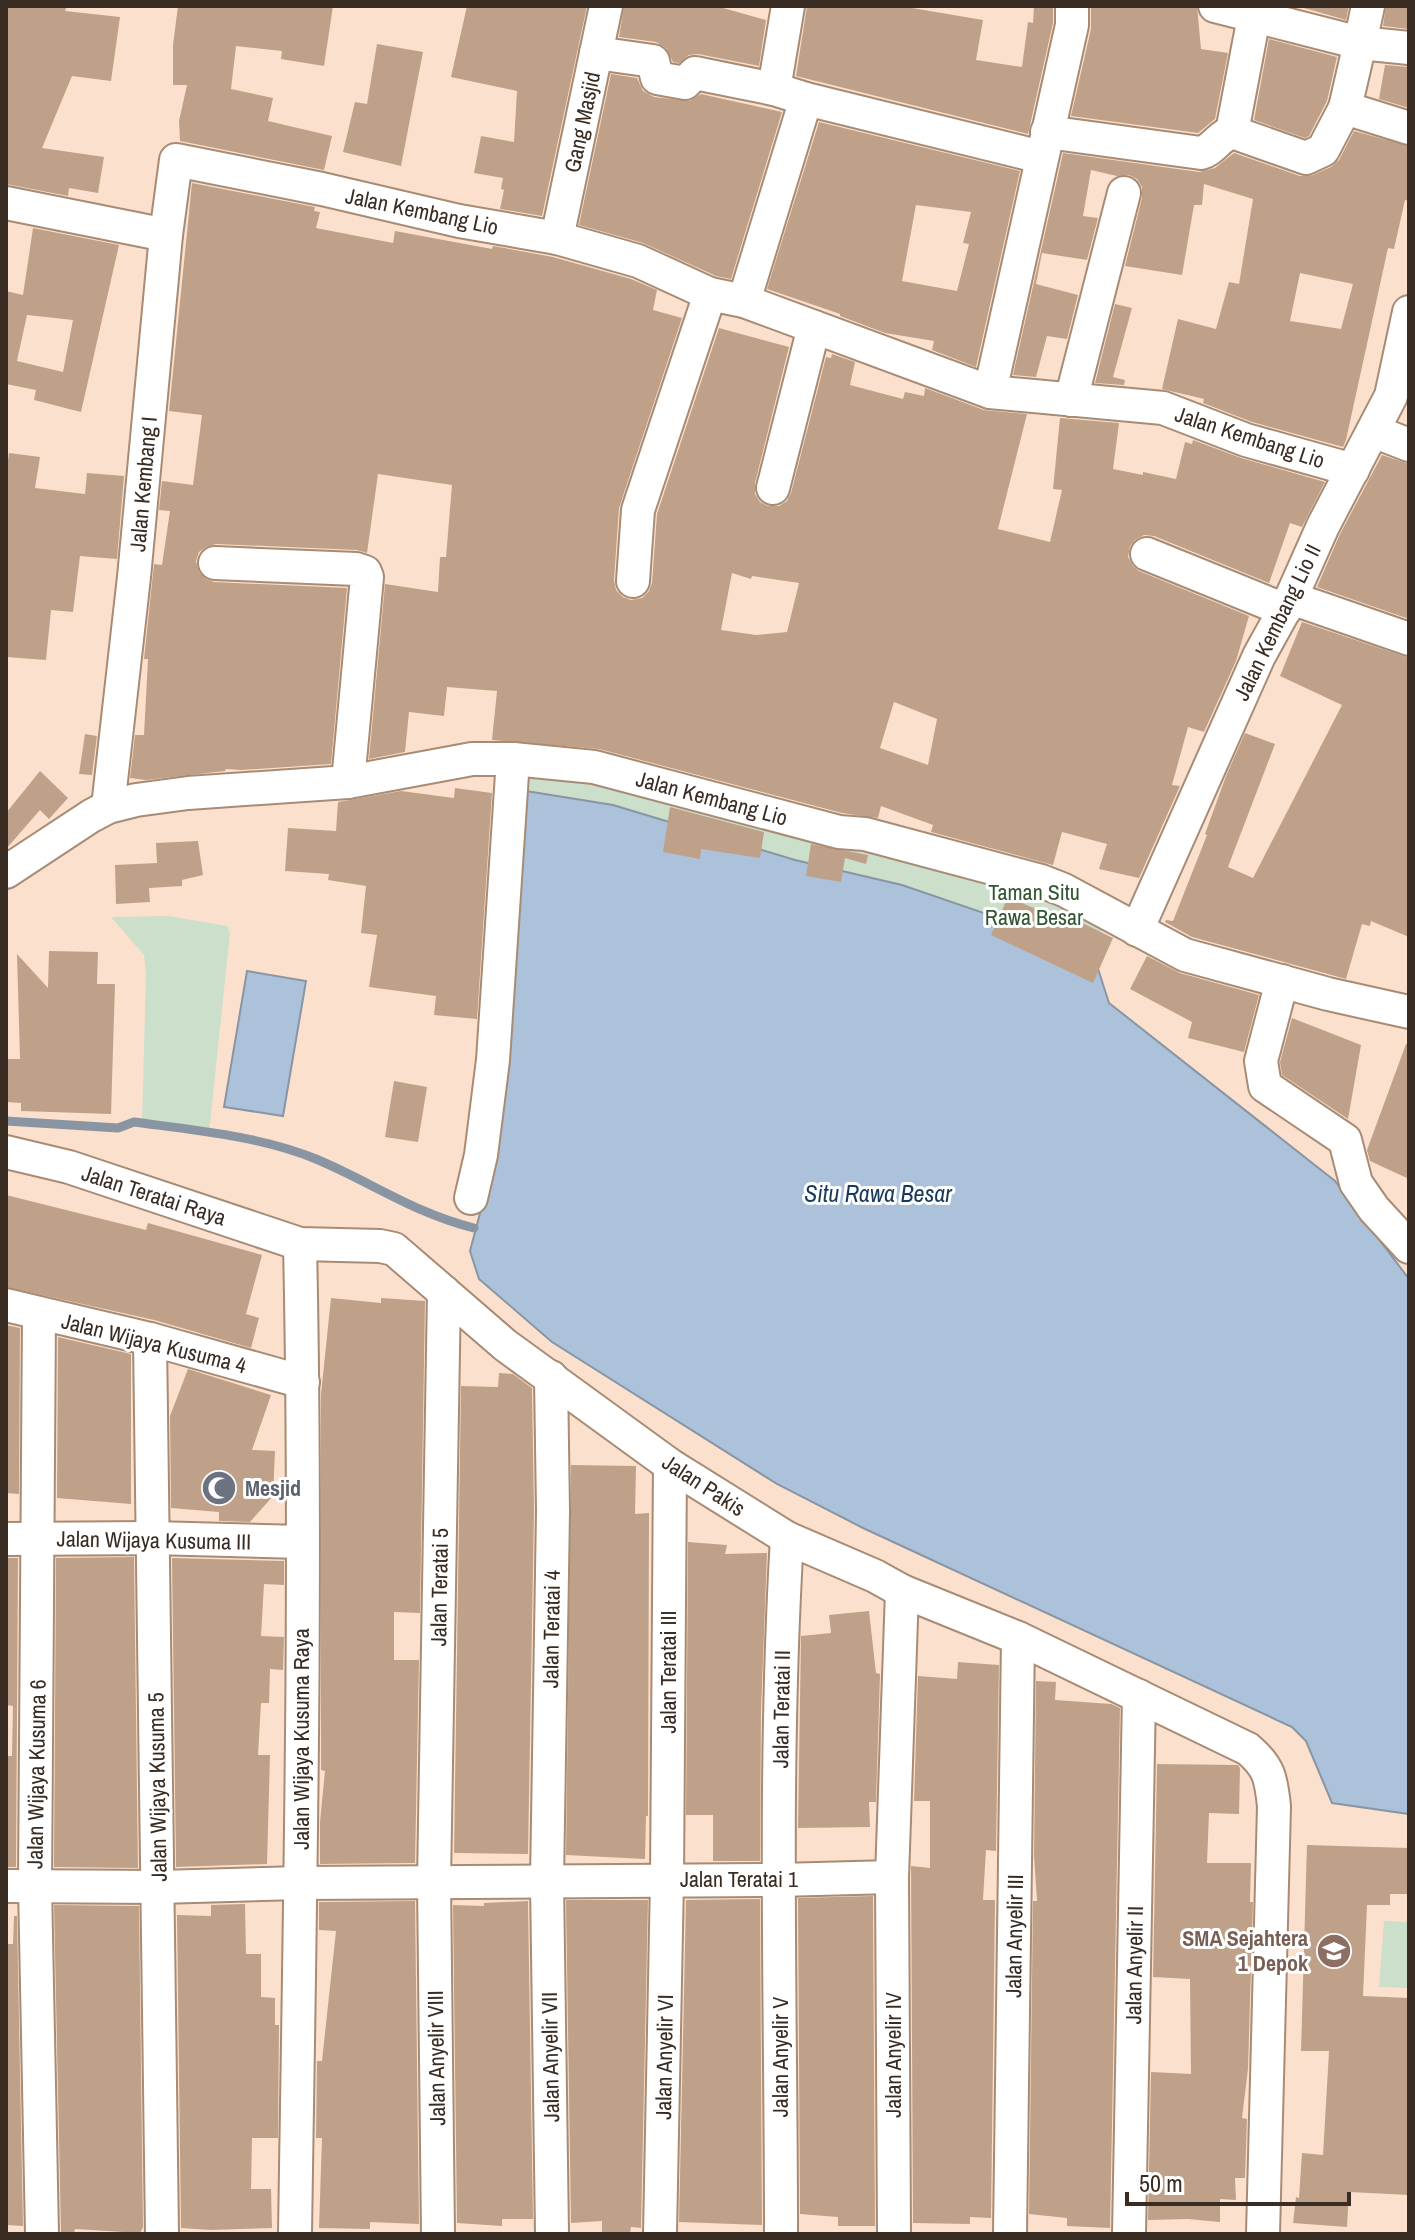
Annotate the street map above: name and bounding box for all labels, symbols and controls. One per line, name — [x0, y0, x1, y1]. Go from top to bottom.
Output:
street label: Gang Masjid — [557, 69, 607, 175]
street label: Jalan Kembang Lio — [343, 180, 501, 242]
street label: Jalan Kembang Lio — [1171, 399, 1329, 475]
street label: Jalan Kembang I — [122, 415, 164, 553]
street label: Jalan Kembang Lio II — [1226, 539, 1328, 705]
street label: Jalan Kembang Lio — [633, 763, 791, 833]
park label: Taman Situ Rawa Besar — [985, 877, 1083, 932]
street label: Jalan Teratai Raya — [78, 1158, 230, 1232]
water label: Situ Rawa Besar — [804, 1177, 953, 1209]
street label: Jalan Wijaya Kusuma 4 — [58, 1306, 250, 1380]
street label: Jalan Pakis — [657, 1447, 751, 1523]
mosque icon: Mesjid — [200, 1469, 238, 1507]
place label: Mesjid — [245, 1473, 301, 1503]
street label: Jalan Wijaya Kusuma III — [56, 1523, 252, 1557]
street label: Jalan Teratai 5 — [423, 1528, 455, 1646]
street label: Jalan Teratai 4 — [535, 1570, 567, 1688]
street label: Jalan Teratai III — [653, 1610, 683, 1734]
street label: Jalan Wijaya Kusuma Raya — [286, 1628, 316, 1850]
street label: Jalan Teratai II — [765, 1650, 797, 1768]
street label: Jalan Wijaya Kusuma 6 — [19, 1679, 53, 1869]
street label: Jalan Wijaya Kusuma 5 — [140, 1692, 174, 1882]
street label: Jalan Teratai 1 — [680, 1864, 798, 1894]
street label: Jalan Anyelir III — [998, 1874, 1030, 1998]
street label: Jalan Anyelir II — [1118, 1906, 1150, 2024]
place label: SMA Sejahtera 1 Depok — [1182, 1923, 1309, 1978]
school or university icon: SMA Sejahtera 1 Depok — [1315, 1932, 1353, 1970]
street label: Jalan Anyelir VIII — [420, 1990, 452, 2126]
street label: Jalan Anyelir VII — [534, 1992, 566, 2122]
street label: Jalan Anyelir IV — [878, 1992, 908, 2118]
street label: Jalan Anyelir VI — [648, 1994, 680, 2120]
street label: Jalan Anyelir V — [765, 1997, 795, 2117]
scale bar — [1127, 2156, 1349, 2206]
text: 50 m — [1139, 2167, 1183, 2199]

